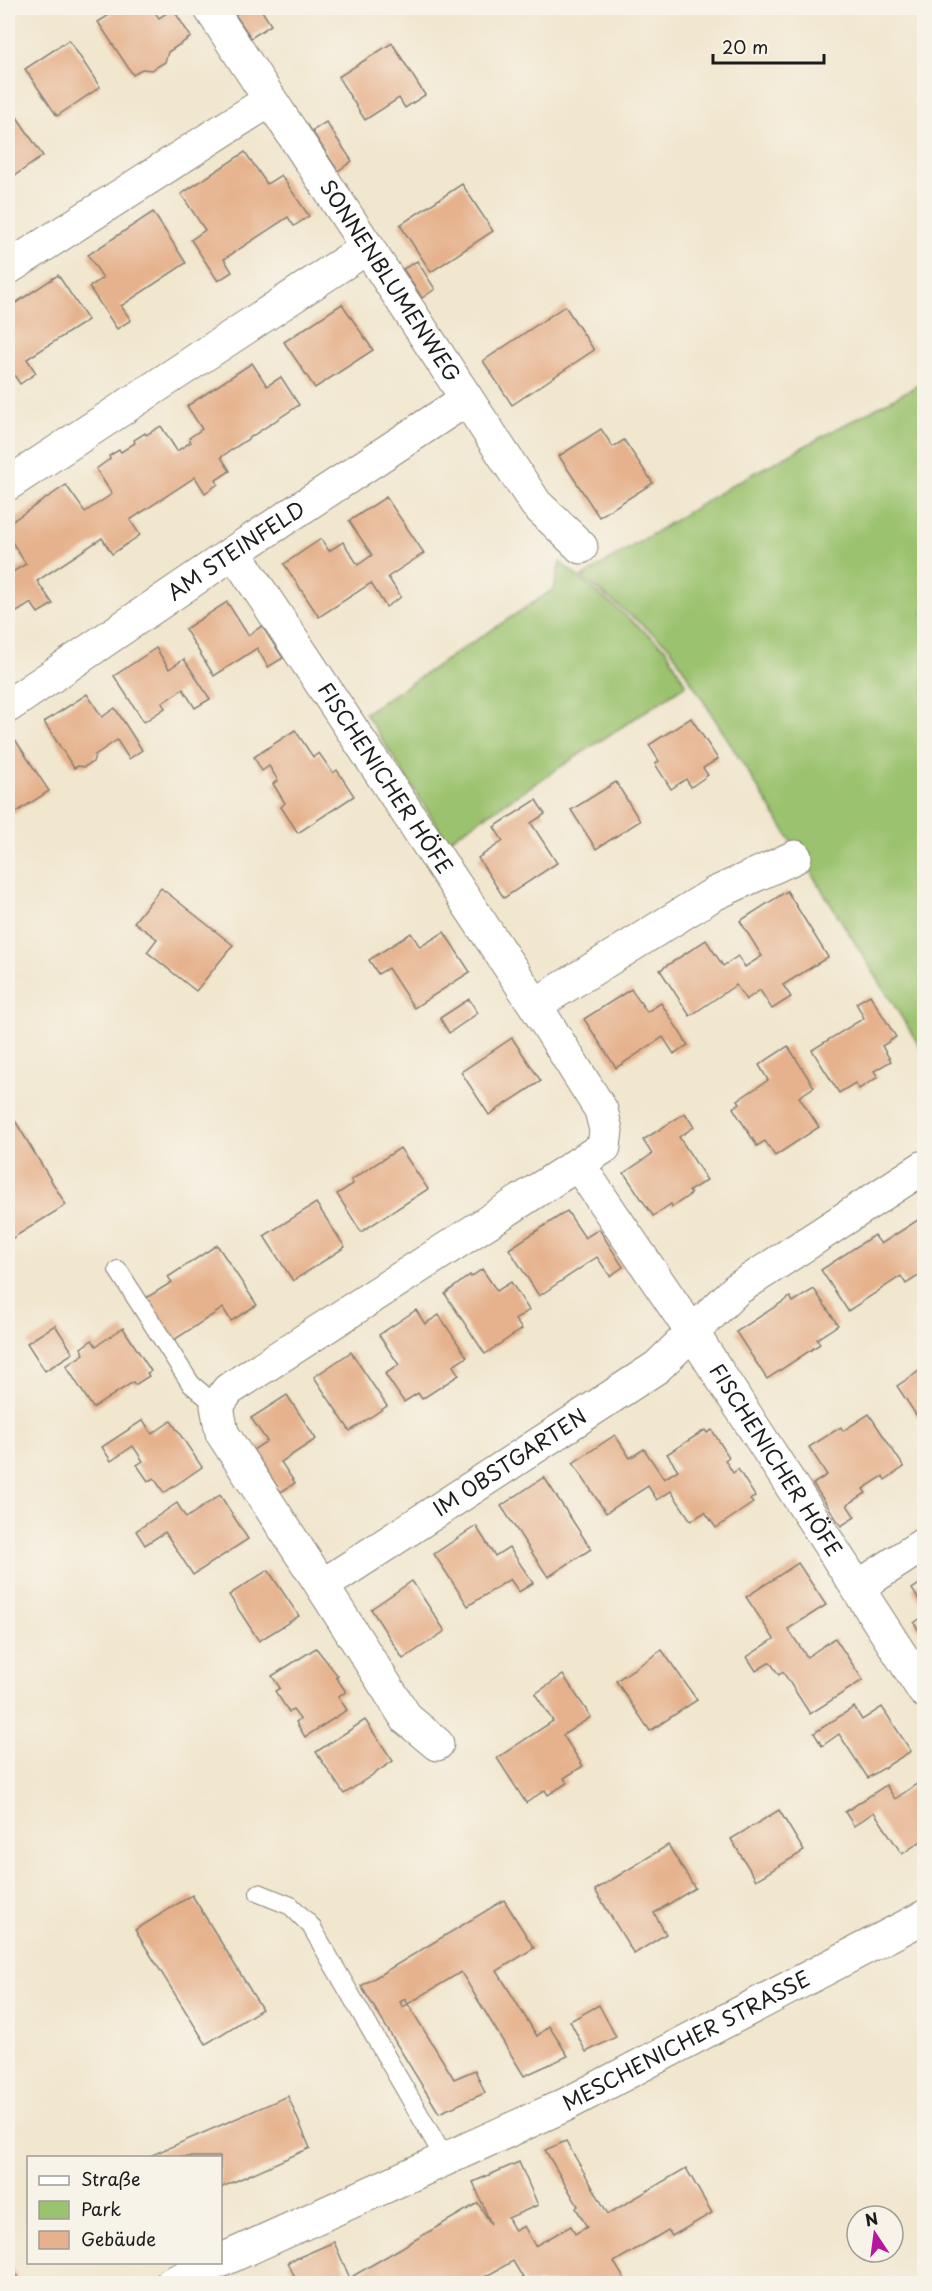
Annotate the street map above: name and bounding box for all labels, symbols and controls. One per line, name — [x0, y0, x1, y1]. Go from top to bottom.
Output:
scale bar — [713, 27, 824, 65]
text: 20 m — [722, 33, 768, 60]
street label: SONNENBLUMENWEG — [313, 173, 469, 387]
street label: AM STEINFELD — [160, 492, 311, 607]
street label: FISCHENICHER HÖFE — [311, 675, 462, 880]
street label: FISCHENICHER HÖFE — [702, 1357, 851, 1562]
street label: IM OBSTGARTEN — [426, 1399, 592, 1523]
street label: MESCHENICHER STRASSE — [556, 1961, 815, 2118]
legend — [27, 2156, 222, 2264]
text: Straße — [81, 2165, 141, 2192]
text: Park — [81, 2195, 121, 2222]
north arrow — [845, 2204, 905, 2264]
text: N — [863, 2205, 880, 2232]
text: Gebäude — [81, 2225, 156, 2252]

